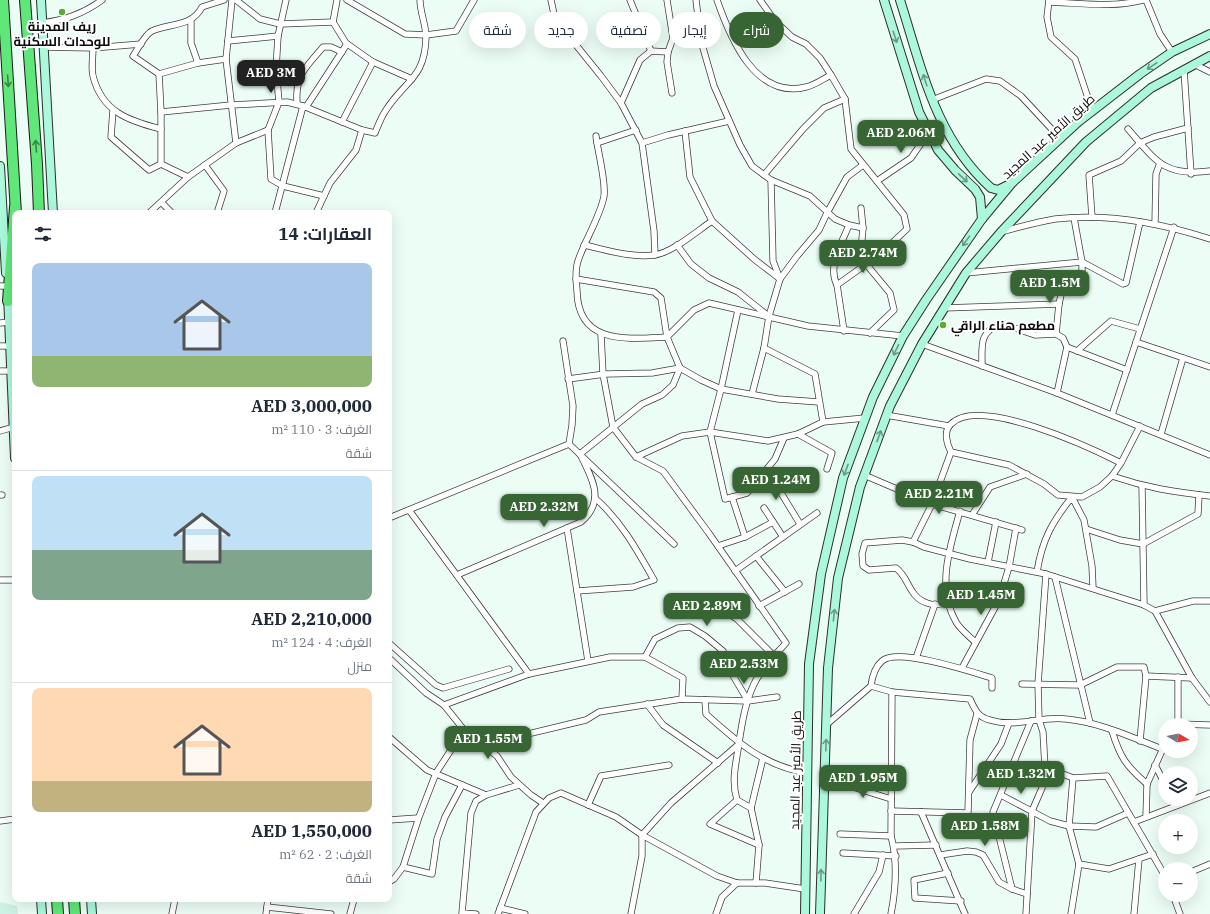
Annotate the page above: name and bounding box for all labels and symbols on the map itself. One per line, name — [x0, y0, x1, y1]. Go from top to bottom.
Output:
marker: ريف المدينة للوحدات السكنية — [57, 7, 67, 17]
place label: ريف المدينة للوحدات السكنية — [14, 18, 110, 50]
one-way arrow — [892, 31, 900, 43]
pin: AED 3M — [238, 60, 304, 94]
one-way arrow — [1146, 62, 1157, 70]
one-way arrow — [4, 74, 11, 87]
one-way arrow — [921, 74, 928, 87]
street label: طريق الأمير عبد المجيد — [998, 90, 1098, 183]
pin: AED 2.06M — [855, 120, 947, 154]
one-way arrow — [32, 140, 39, 153]
one-way arrow — [958, 173, 968, 182]
one-way arrow — [962, 235, 970, 246]
pin: AED 2.74M — [817, 240, 909, 274]
pin: AED 1.5M — [1009, 270, 1091, 304]
place label: مطعم هناء الراقي — [951, 317, 1055, 337]
marker: مطعم هناء الراقي — [938, 320, 948, 330]
one-way arrow — [892, 343, 899, 355]
one-way arrow — [875, 430, 883, 442]
one-way arrow — [842, 463, 850, 475]
pin: AED 1.24M — [730, 467, 822, 501]
pin: AED 2.21M — [893, 481, 985, 515]
pin: AED 2.32M — [498, 494, 590, 528]
pin: AED 1.45M — [935, 582, 1027, 616]
pin: AED 2.89M — [661, 593, 753, 627]
one-way arrow — [830, 609, 838, 622]
pin: AED 2.53M — [698, 651, 790, 685]
street label: طريق الأمير عبد المجيد — [786, 710, 805, 830]
north arrow — [1158, 718, 1198, 758]
pin: AED 1.55M — [442, 726, 534, 760]
one-way arrow — [822, 739, 829, 752]
pin: AED 1.32M — [975, 761, 1067, 795]
pin: AED 1.95M — [817, 765, 909, 799]
pin: AED 1.58M — [939, 813, 1031, 847]
one-way arrow — [818, 869, 825, 882]

